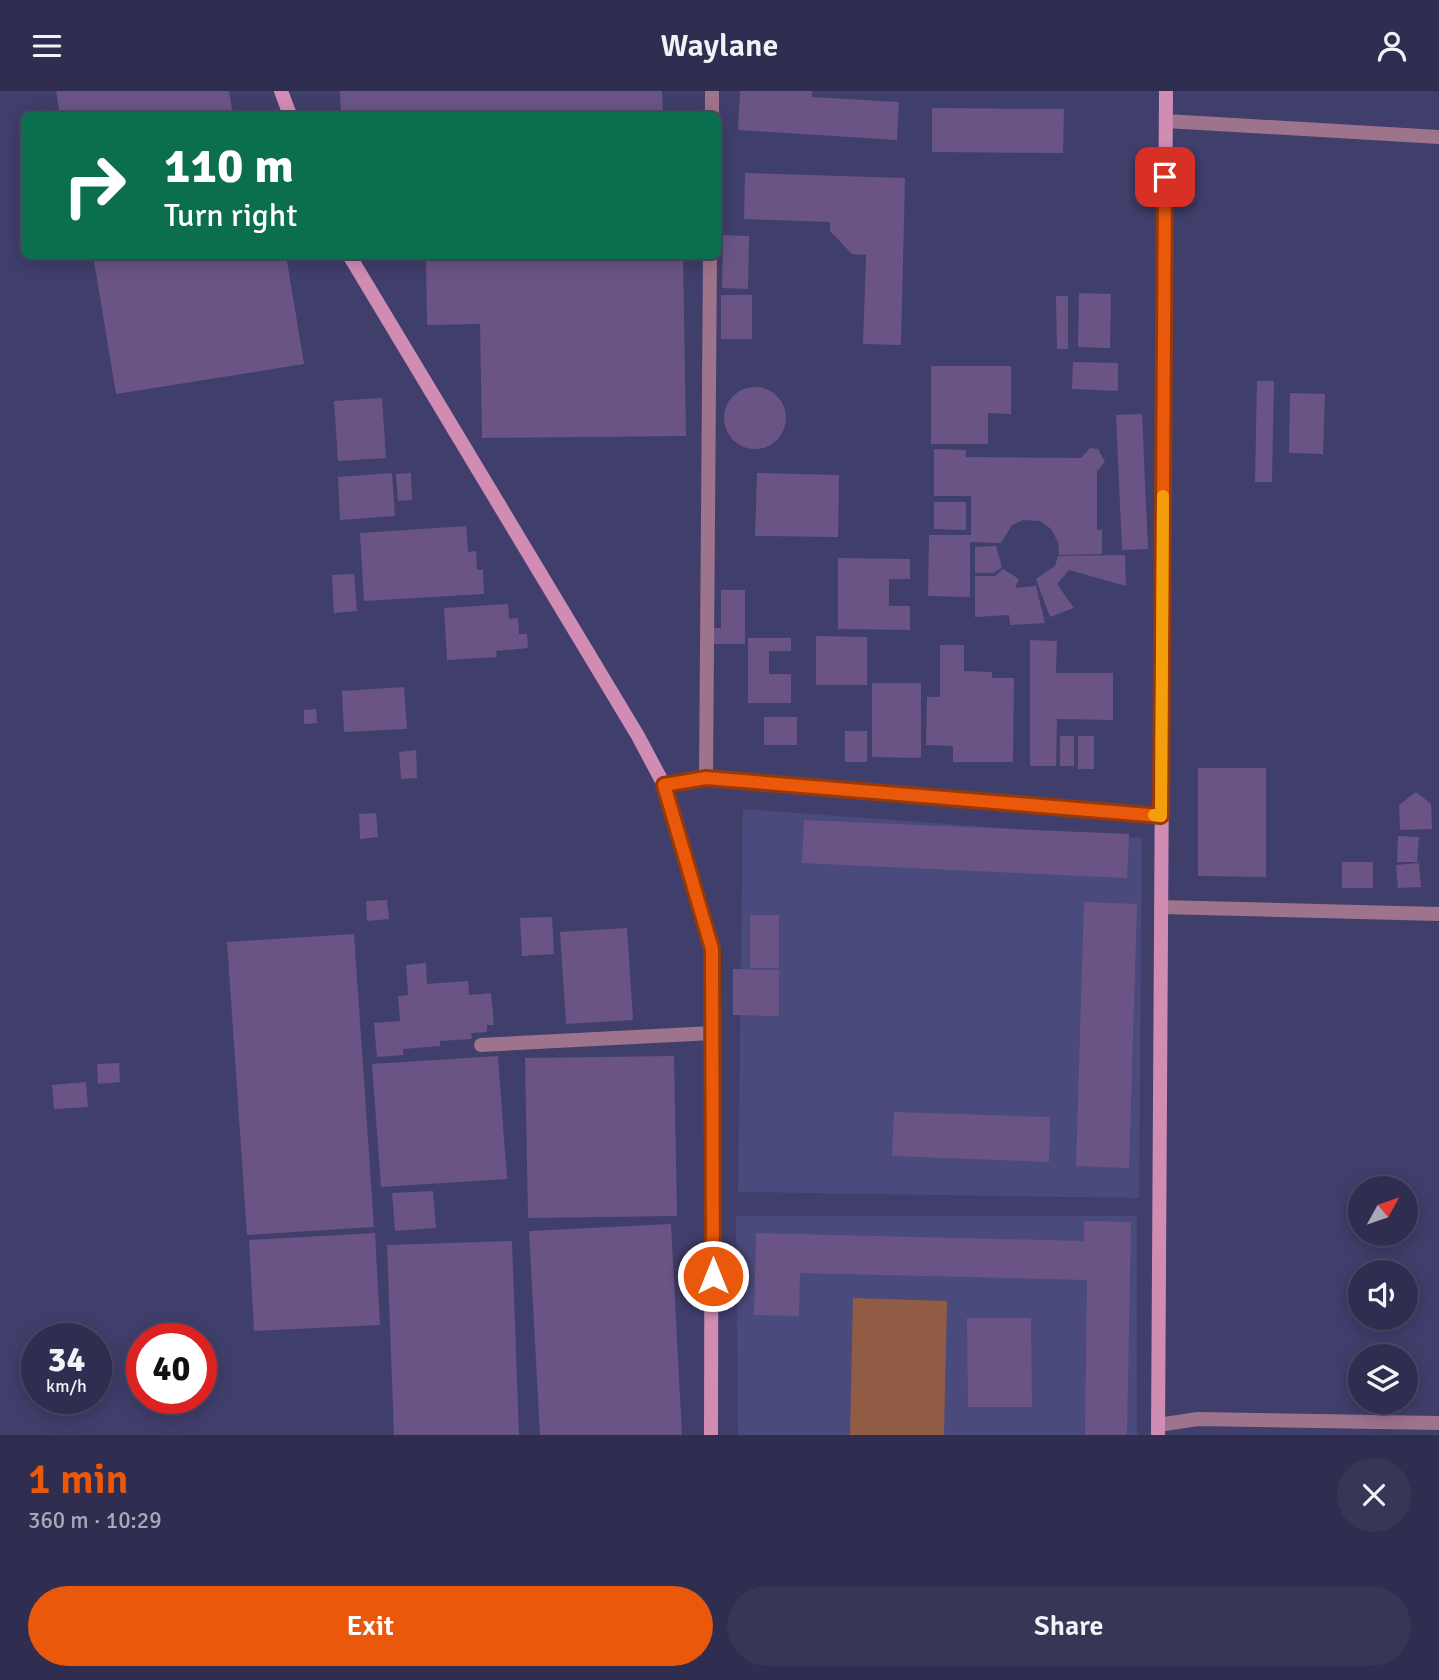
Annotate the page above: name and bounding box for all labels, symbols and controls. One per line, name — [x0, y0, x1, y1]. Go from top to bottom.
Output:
text: Waylane — [661, 26, 778, 65]
icon: menu — [28, 27, 66, 65]
icon: person — [1373, 27, 1411, 65]
text: 110 m — [164, 136, 294, 196]
icon: right — [49, 140, 140, 231]
pin — [1135, 147, 1195, 207]
icon: arrive — [1146, 158, 1184, 196]
text: Turn right — [164, 196, 297, 235]
north arrow — [1348, 1176, 1418, 1246]
map controls — [1348, 1176, 1418, 1414]
position arrow — [676, 1239, 750, 1313]
button: sound — [1348, 1260, 1418, 1330]
speed limit sign: 40 — [126, 1323, 217, 1414]
text: 34 — [48, 1338, 85, 1381]
button: layers — [1348, 1344, 1418, 1414]
text: km/h — [46, 1375, 87, 1397]
text: 1 min — [28, 1454, 129, 1505]
button: close — [1337, 1458, 1411, 1532]
text: 360 m · 10:29 — [28, 1506, 162, 1535]
button: Exit — [28, 1586, 713, 1666]
button: Share — [727, 1586, 1411, 1666]

